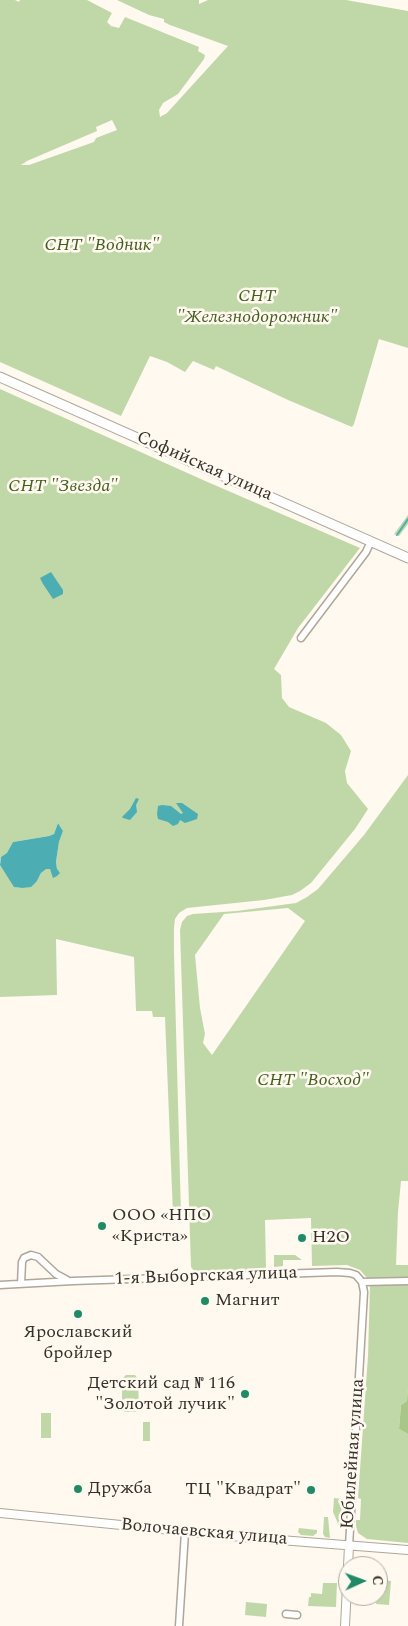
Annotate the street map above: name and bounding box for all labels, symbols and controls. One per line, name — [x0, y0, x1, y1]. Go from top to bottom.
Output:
park label: СНТ "Водник" — [45, 235, 159, 257]
park label: СНТ "Железнодорожник" — [177, 286, 337, 328]
street label: Софийская улица — [133, 427, 275, 507]
park label: СНТ "Звезда" — [8, 476, 118, 498]
park label: СНТ "Восход" — [257, 1070, 369, 1092]
place label: ООО «НПО «Криста» — [112, 1205, 211, 1248]
marker: ООО «НПО «Криста» — [96, 1220, 108, 1232]
place label: H2O — [312, 1227, 350, 1249]
marker: H2O — [296, 1232, 308, 1244]
street label: 1-я Выборгская улица — [114, 1263, 298, 1291]
place label: Магнит — [215, 1290, 280, 1312]
marker: Магнит — [199, 1295, 211, 1307]
marker: Ярославский бройлер — [72, 1308, 84, 1320]
place label: Ярославский бройлер — [23, 1322, 133, 1365]
place label: Детский сад № 116 "Золотой лучик" — [87, 1373, 235, 1416]
street label: Юбилейная улица — [338, 1378, 370, 1530]
marker: Детский сад № 116 "Золотой лучик" — [239, 1388, 251, 1400]
place label: Дружба — [88, 1478, 152, 1500]
place label: ТЦ "Квадрат" — [185, 1479, 301, 1501]
marker: Дружба — [72, 1483, 84, 1495]
marker: ТЦ "Квадрат" — [305, 1484, 317, 1496]
street label: Волочаевская улица — [120, 1515, 288, 1551]
north arrow — [338, 1556, 388, 1606]
text: С — [367, 1575, 388, 1586]

